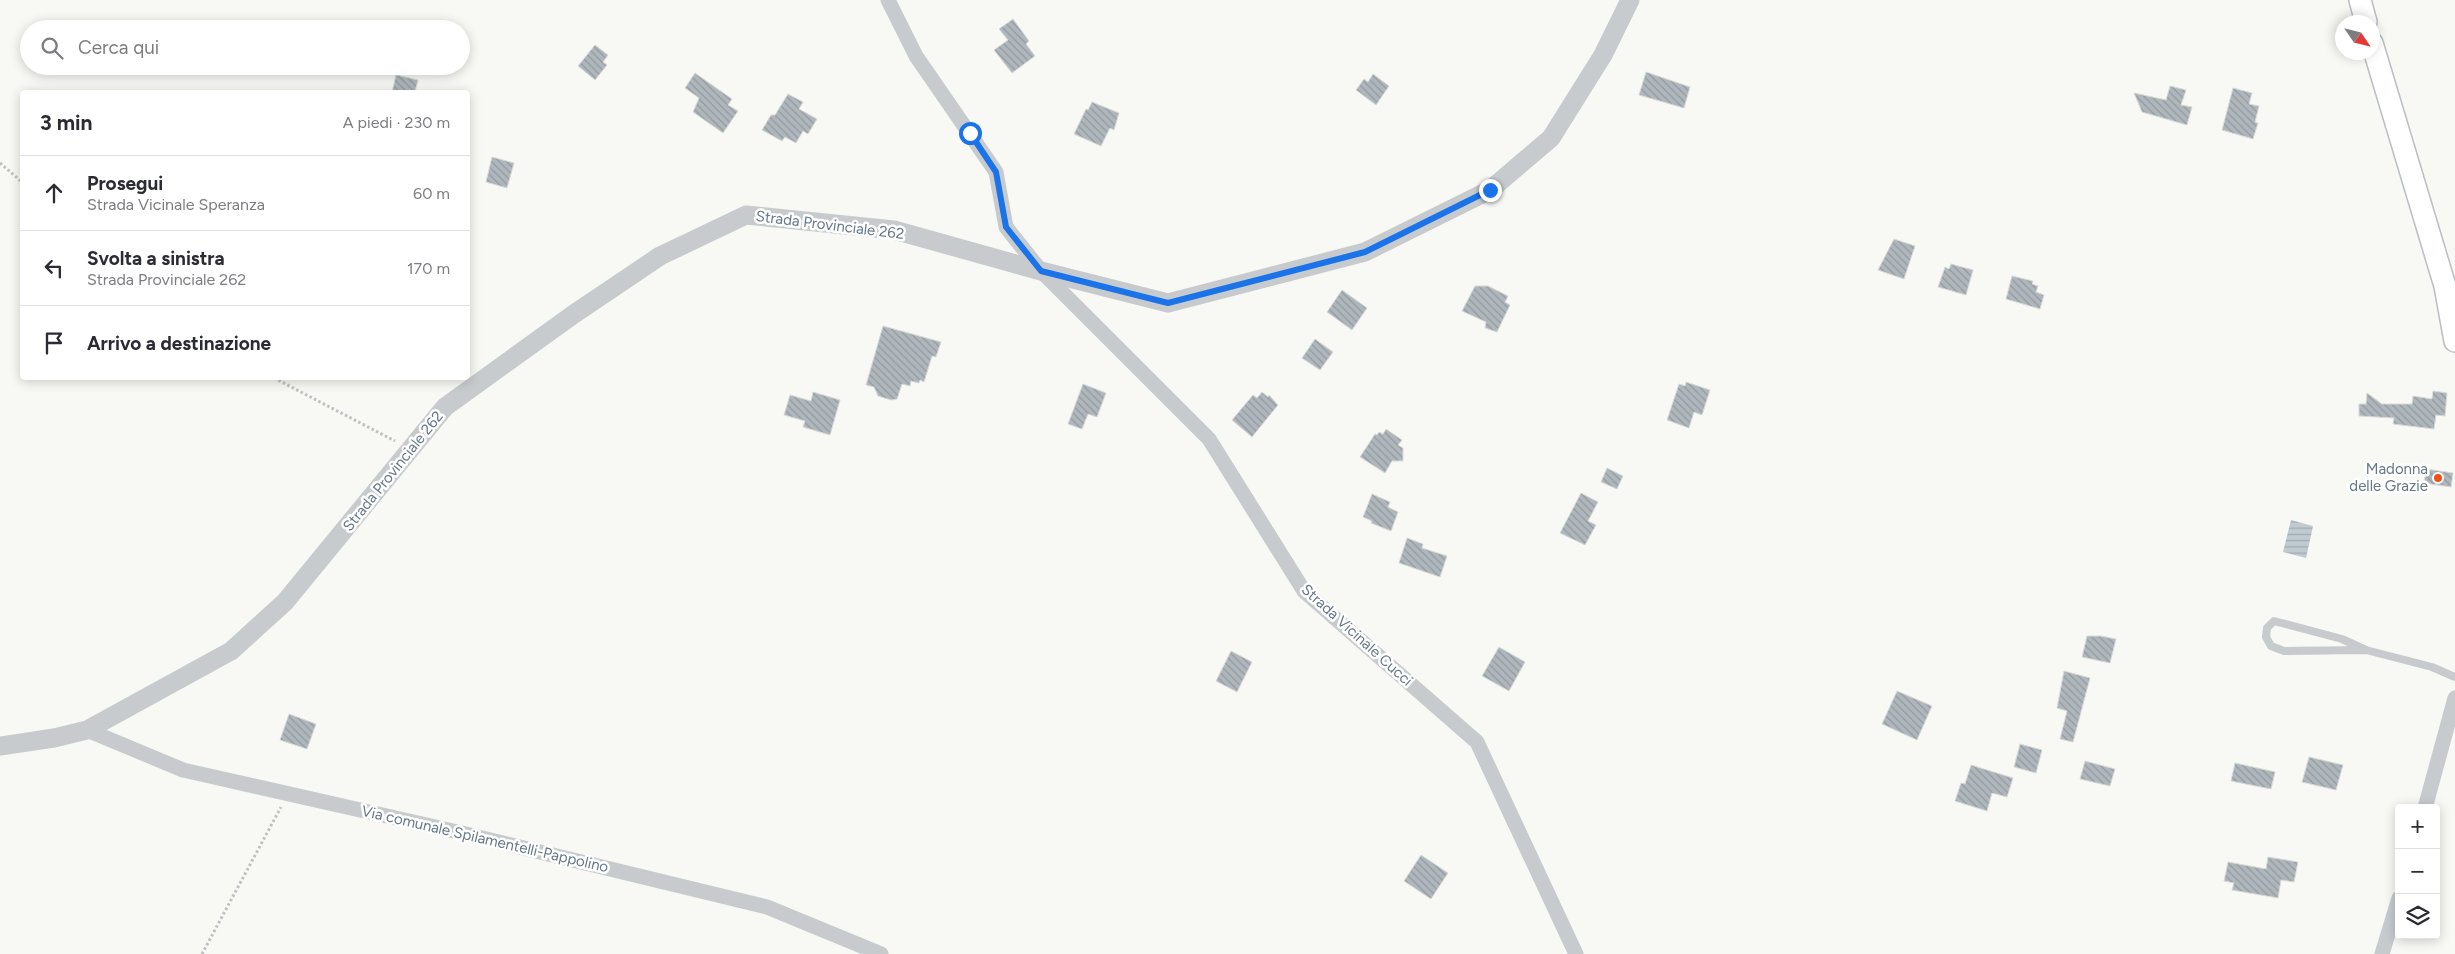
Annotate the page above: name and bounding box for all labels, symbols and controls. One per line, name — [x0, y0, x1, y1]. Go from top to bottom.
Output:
north arrow — [2335, 15, 2380, 60]
search box — [20, 20, 470, 75]
icon: search — [38, 34, 66, 62]
text: Cerca qui — [78, 36, 159, 59]
text: 3 min — [40, 110, 92, 135]
text: A piedi · 230 m — [343, 113, 450, 132]
route start — [959, 122, 982, 145]
text: Prosegui — [87, 172, 163, 195]
icon: ahead — [40, 179, 68, 207]
route end — [1479, 179, 1502, 202]
text: 60 m — [413, 184, 450, 203]
text: Strada Vicinale Speranza — [87, 195, 265, 214]
street label: Strada Provinciale 262 — [755, 207, 905, 243]
text: Svolta a sinistra — [87, 247, 225, 270]
icon: left — [40, 254, 68, 282]
text: 170 m — [407, 259, 450, 278]
text: Strada Provinciale 262 — [87, 270, 246, 289]
icon: arrive — [40, 329, 68, 357]
text: Arrivo a destinazione — [87, 332, 271, 355]
street label: Strada Provinciale 262 — [339, 407, 447, 535]
place label: Madonna delle Grazie — [2349, 460, 2428, 495]
marker: Madonna delle Grazie — [2432, 472, 2444, 484]
street label: Strada Vicinale Cucci — [1298, 580, 1416, 690]
street label: Via comunale Spilamentelli-Pappolino — [360, 802, 610, 876]
map controls — [2395, 804, 2440, 939]
button: + — [2395, 804, 2440, 849]
button: − — [2395, 849, 2440, 894]
button: layers — [2395, 894, 2440, 939]

